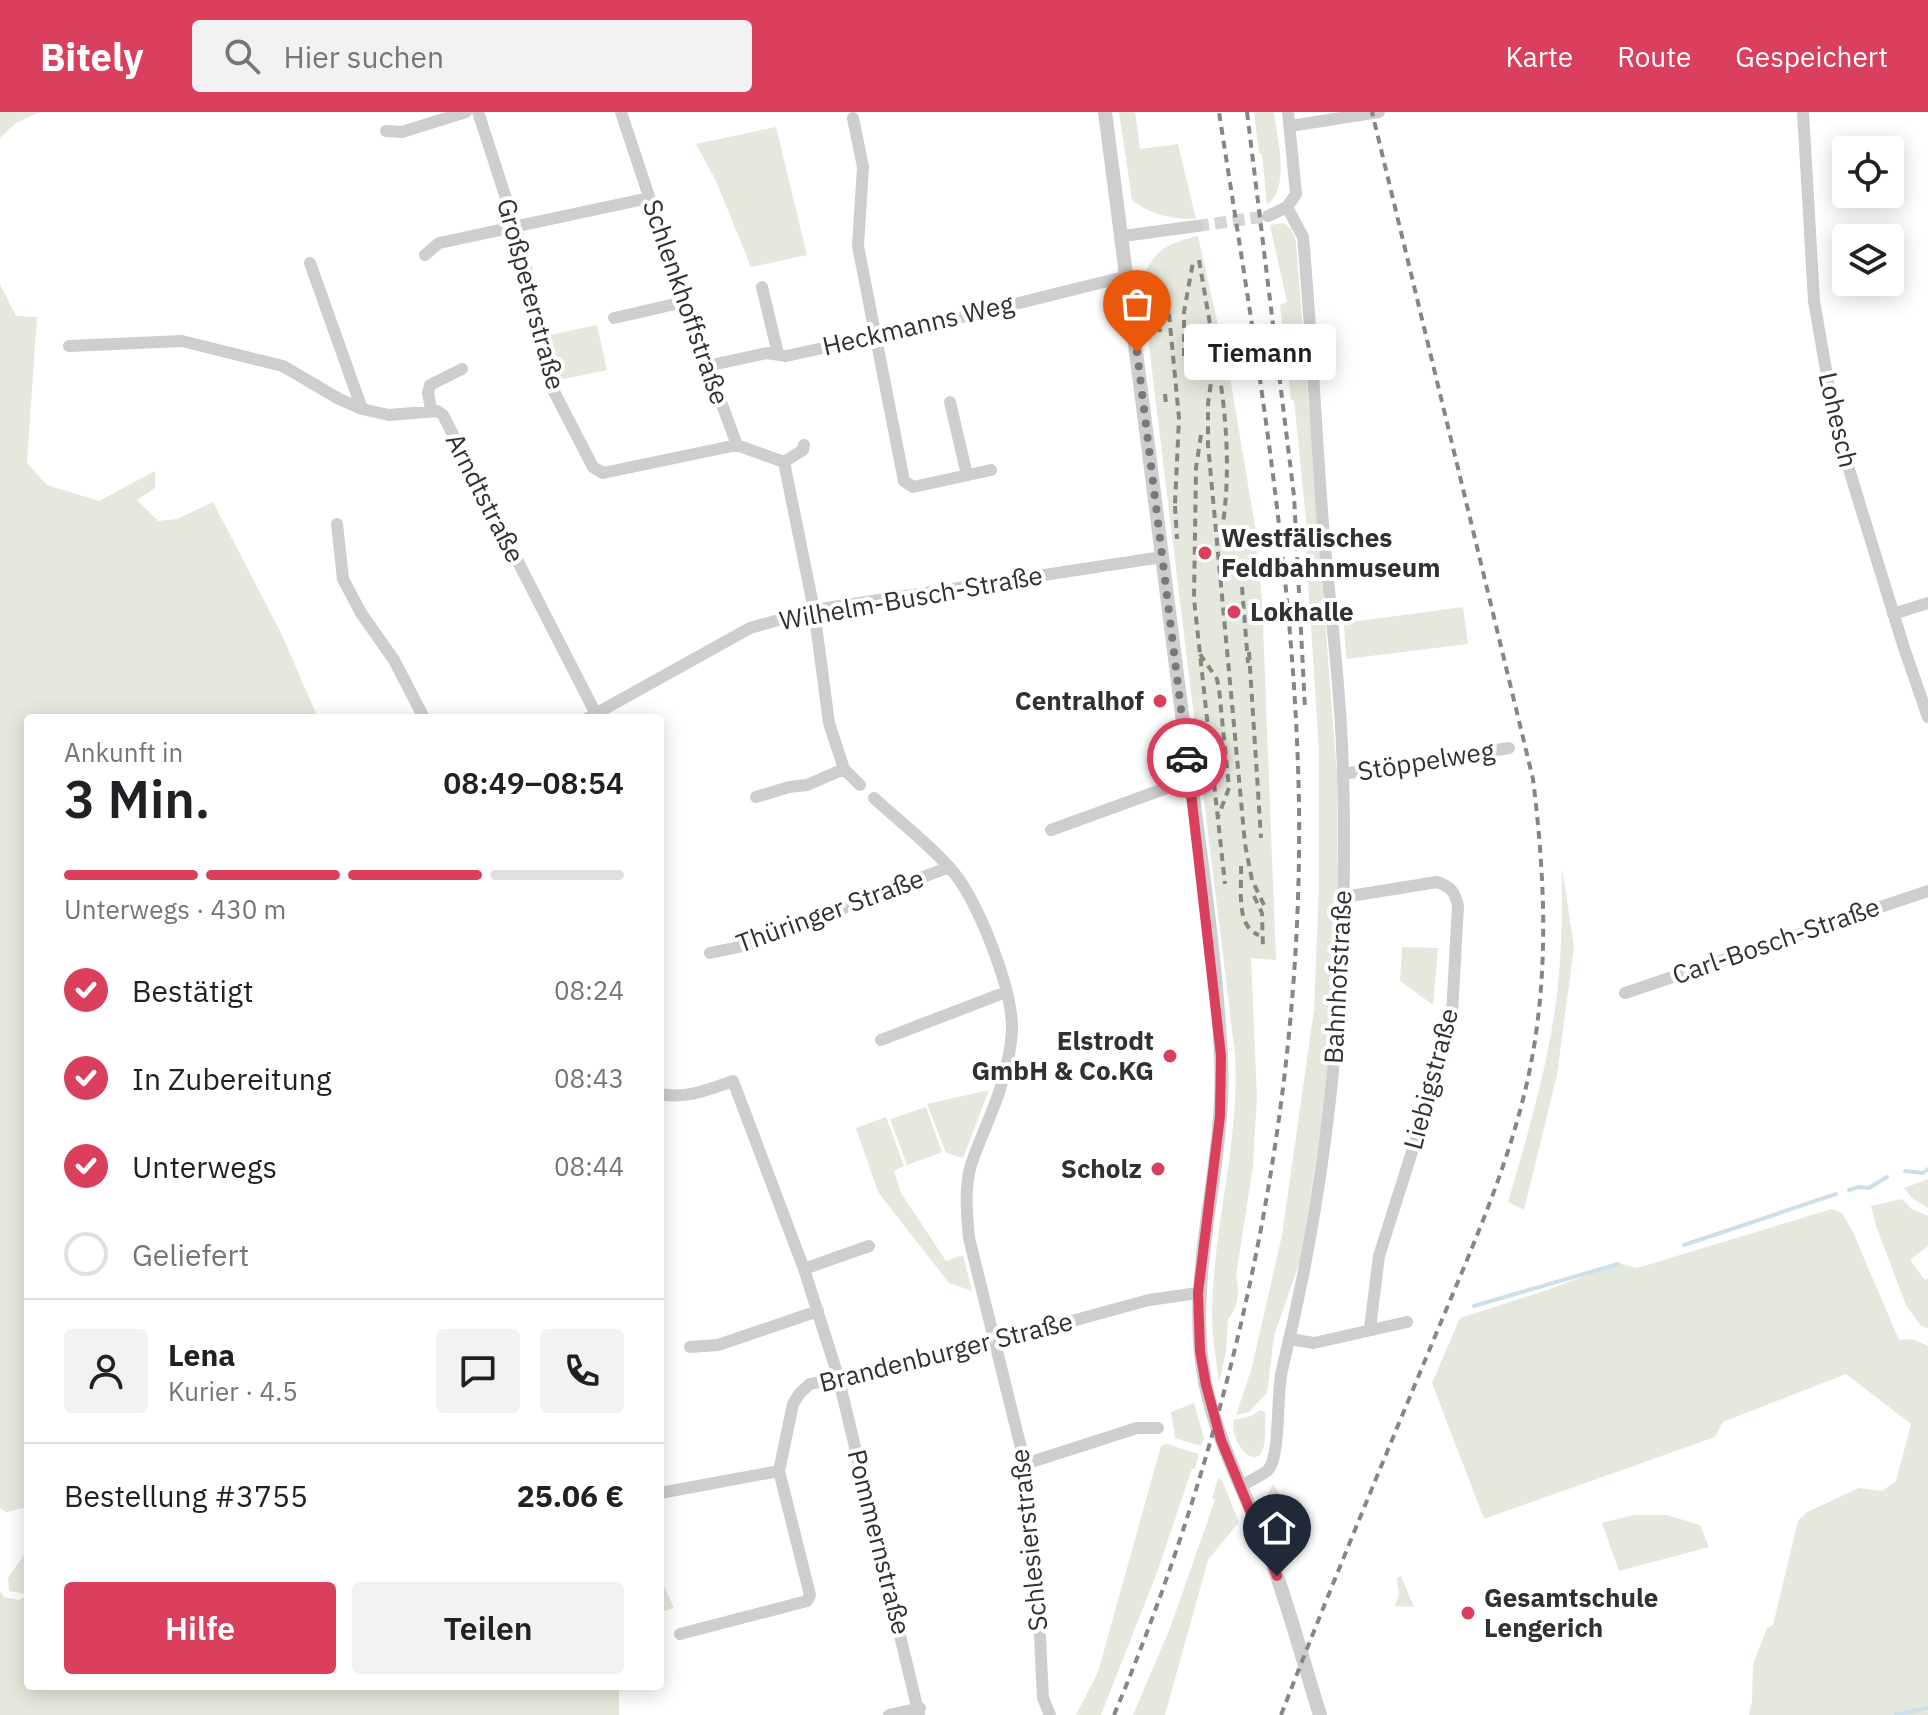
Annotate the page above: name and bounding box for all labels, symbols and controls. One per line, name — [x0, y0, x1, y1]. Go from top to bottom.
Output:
search box — [192, 20, 752, 92]
text: Bitely — [40, 32, 144, 81]
icon: search — [220, 34, 264, 78]
text: Hier suchen — [284, 37, 444, 76]
text: Karte — [1505, 38, 1573, 75]
text: Route — [1617, 38, 1691, 75]
text: Gespeichert — [1735, 38, 1888, 75]
map controls — [1832, 136, 1904, 296]
button: locate — [1832, 136, 1904, 208]
street label: Großpeterstraße — [490, 194, 574, 393]
street label: Schlenkhoffstraße — [636, 195, 738, 409]
button: layers — [1832, 224, 1904, 296]
pin — [1103, 270, 1171, 352]
icon: bag — [1115, 282, 1159, 326]
street label: Heckmanns Weg — [819, 285, 1017, 363]
callout: Tiemann — [1185, 324, 1337, 380]
text: Tiemann — [1208, 335, 1312, 369]
street label: Lohesch — [1812, 369, 1866, 471]
street label: Arndtstraße — [439, 427, 533, 568]
place label: Westfälisches Feldbahnmuseum — [1221, 520, 1440, 584]
marker: Westfälisches Feldbahnmuseum — [1196, 544, 1214, 562]
street label: Wilhelm-Busch-Straße — [777, 557, 1045, 637]
place label: Lokhalle — [1250, 594, 1354, 628]
marker: Lokhalle — [1225, 603, 1243, 621]
place label: Centralhof — [1015, 683, 1145, 717]
marker: Centralhof — [1151, 692, 1169, 710]
courier — [1147, 718, 1227, 798]
street label: Stöppelweg — [1355, 732, 1497, 788]
text: Ankunft in — [64, 735, 183, 769]
icon: car — [1165, 736, 1209, 780]
text: 08:49–08:54 — [443, 763, 624, 802]
text: 3 Min. — [64, 765, 210, 832]
street label: Thüringer Straße — [731, 860, 928, 960]
street label: Bahnhofstraße — [1315, 889, 1359, 1065]
street label: Carl-Bosch-Straße — [1667, 889, 1884, 991]
text: Unterwegs · 430 m — [64, 892, 286, 926]
icon: check — [64, 968, 108, 1012]
text: Bestätigt — [132, 971, 253, 1010]
text: 08:24 — [554, 973, 624, 1007]
street label: Liebigstraße — [1395, 1004, 1465, 1153]
place label: Elstrodt GmbH & Co.KG — [971, 1023, 1154, 1087]
marker: Elstrodt GmbH & Co.KG — [1161, 1047, 1179, 1065]
icon: check — [64, 1056, 108, 1100]
text: In Zubereitung — [132, 1059, 332, 1098]
text: 08:43 — [554, 1061, 624, 1095]
icon: check — [64, 1144, 108, 1188]
text: Unterwegs — [132, 1147, 277, 1186]
text: 08:44 — [554, 1149, 624, 1183]
place label: Scholz — [1061, 1151, 1142, 1185]
marker: Scholz — [1149, 1160, 1167, 1178]
text: Geliefert — [132, 1235, 249, 1274]
street label: Brandenburger Straße — [816, 1303, 1076, 1399]
button: person — [64, 1329, 148, 1413]
button: chat — [436, 1329, 520, 1413]
button: phone — [540, 1329, 624, 1413]
text: Lena — [168, 1335, 235, 1374]
text: Kurier · 4.5 — [168, 1374, 298, 1408]
street label: Pommernstraße — [841, 1446, 919, 1638]
street label: Schlesierstraße — [1002, 1447, 1054, 1633]
text: Bestellung #3755 — [64, 1476, 308, 1515]
text: 25.06 € — [517, 1476, 624, 1515]
pin — [1243, 1494, 1311, 1576]
icon: home — [1255, 1506, 1299, 1550]
place label: Gesamtschule Lengerich — [1484, 1580, 1658, 1644]
button: Hilfe — [64, 1582, 336, 1674]
button: Teilen — [352, 1582, 624, 1674]
marker: Gesamtschule Lengerich — [1459, 1604, 1477, 1622]

